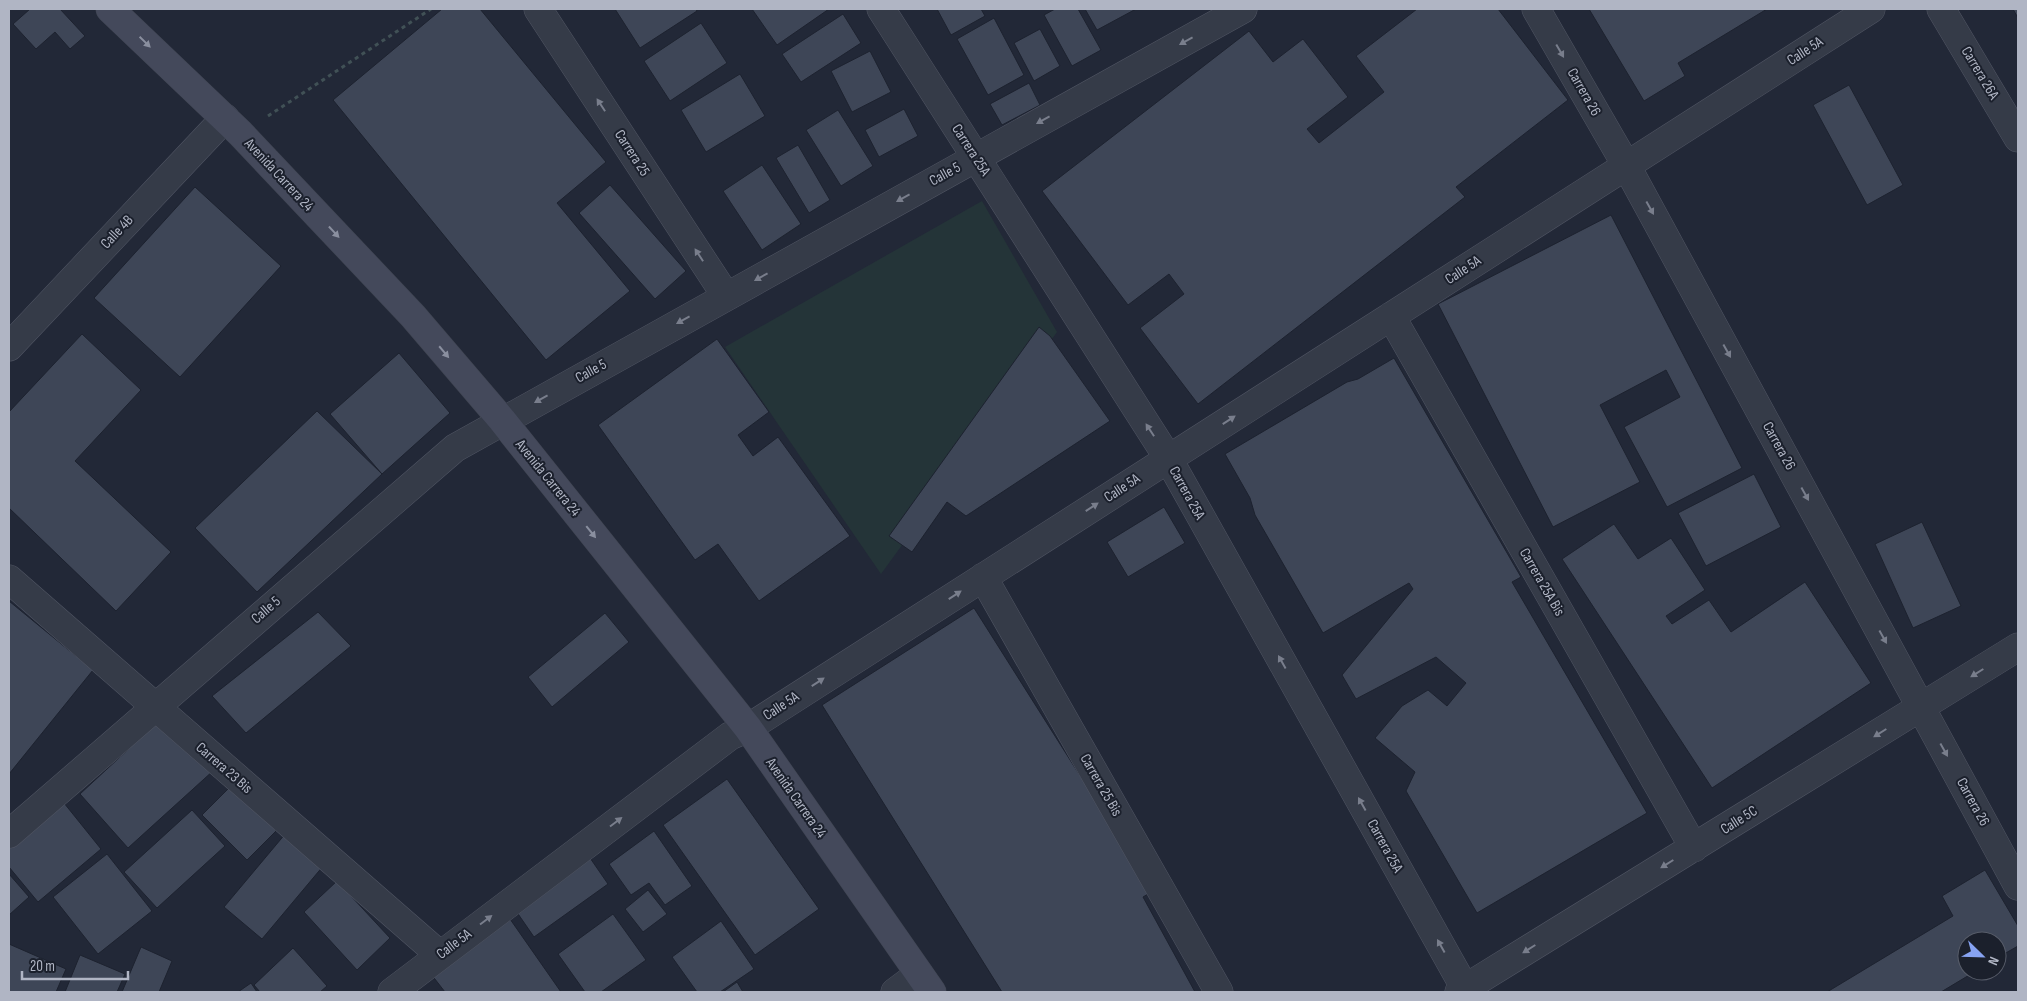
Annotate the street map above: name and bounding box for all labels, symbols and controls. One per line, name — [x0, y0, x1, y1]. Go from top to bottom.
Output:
street label: Calle 5A — [1783, 32, 1827, 70]
one-way arrow — [139, 36, 151, 48]
one-way arrow — [1178, 37, 1193, 45]
street label: Carrera 26A — [1957, 43, 2004, 103]
one-way arrow — [1556, 44, 1565, 58]
street label: Carrera 26 — [1563, 65, 1605, 119]
one-way arrow — [596, 98, 606, 111]
one-way arrow — [1037, 115, 1050, 124]
street label: Carrera 25A — [947, 120, 995, 180]
street label: Carrera 25 — [610, 126, 654, 180]
street label: Avenida Carrera 24 — [240, 134, 318, 216]
street label: Calle 5 — [926, 158, 964, 190]
one-way arrow — [896, 194, 910, 202]
one-way arrow — [1645, 202, 1654, 215]
street label: Calle 4B — [96, 211, 138, 253]
one-way arrow — [328, 226, 340, 238]
one-way arrow — [695, 249, 704, 262]
street label: Calle 5A — [1441, 251, 1485, 289]
one-way arrow — [754, 273, 768, 281]
one-way arrow — [676, 316, 691, 324]
one-way arrow — [1723, 344, 1731, 358]
one-way arrow — [438, 345, 449, 358]
street label: Calle 5 — [572, 355, 610, 387]
one-way arrow — [535, 394, 548, 403]
one-way arrow — [1222, 415, 1235, 424]
street label: Carrera 26 — [1758, 419, 1800, 473]
one-way arrow — [1145, 423, 1155, 437]
street label: Avenida Carrera 24 — [511, 435, 585, 520]
street label: Carrera 25A — [1165, 463, 1210, 523]
street label: Calle 5A — [1100, 469, 1144, 507]
one-way arrow — [1801, 486, 1809, 501]
one-way arrow — [1085, 503, 1099, 512]
one-way arrow — [586, 525, 597, 538]
street label: Carrera 25A Bis — [1515, 545, 1569, 619]
one-way arrow — [949, 590, 962, 600]
street label: Calle 5 — [247, 592, 285, 628]
one-way arrow — [1878, 630, 1887, 643]
one-way arrow — [1278, 656, 1287, 669]
one-way arrow — [1970, 668, 1983, 677]
one-way arrow — [812, 678, 825, 687]
street label: Calle 5A — [759, 687, 803, 725]
one-way arrow — [1873, 728, 1886, 737]
street label: Carrera 23 Bis — [192, 738, 256, 798]
one-way arrow — [1940, 743, 1948, 757]
street label: Carrera 25 Bis — [1076, 750, 1126, 820]
street label: Avenida Carrera 24 — [761, 753, 831, 842]
street label: Carrera 26 — [1952, 775, 1994, 829]
one-way arrow — [1357, 798, 1366, 811]
street label: Calle 5C — [1717, 801, 1761, 839]
street label: Carrera 25A — [1363, 816, 1408, 876]
one-way arrow — [609, 817, 622, 828]
one-way arrow — [1660, 860, 1674, 869]
one-way arrow — [479, 915, 493, 925]
street label: Calle 5A — [433, 924, 476, 963]
north arrow — [1957, 931, 2007, 981]
one-way arrow — [1437, 939, 1445, 953]
one-way arrow — [1522, 945, 1535, 954]
scale bar — [22, 948, 129, 980]
text: N — [1984, 954, 2003, 968]
text: 20 m — [30, 957, 55, 976]

